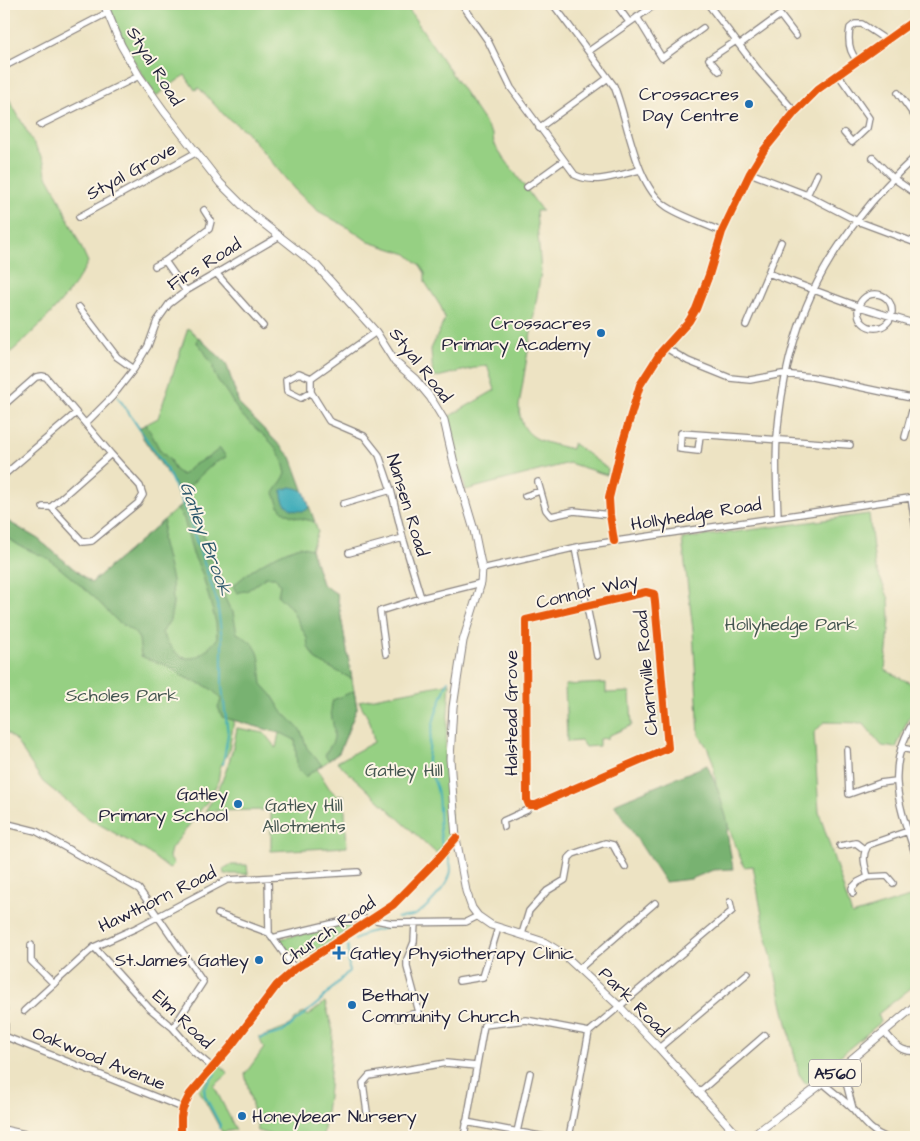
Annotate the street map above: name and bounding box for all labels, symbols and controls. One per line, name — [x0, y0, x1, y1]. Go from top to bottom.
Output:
street label: Styal Road — [119, 22, 189, 111]
place label: Crossacres Day Centre — [639, 82, 739, 129]
marker: Crossacres Day Centre — [743, 98, 755, 110]
street label: Styal Grove — [82, 136, 182, 207]
street label: Firs Road — [163, 232, 246, 297]
place label: Crossacres Primary Academy — [442, 311, 591, 358]
street label: Styal Road — [382, 322, 458, 409]
marker: Crossacres Primary Academy — [595, 327, 607, 339]
street label: Nansen Road — [380, 451, 435, 559]
water label: Gatley Brook — [173, 478, 239, 599]
street label: Hollyhedge Road — [629, 492, 763, 538]
street label: Connor Way — [534, 568, 641, 616]
street label: Charnville Road — [629, 609, 664, 737]
park label: Hollyhedge Park — [725, 612, 857, 638]
street label: Halstead Grove — [499, 650, 524, 776]
park label: Scholes Park — [66, 683, 178, 708]
park label: Gatley Hill — [365, 758, 443, 784]
place label: Gatley Primary School — [99, 782, 228, 829]
park label: Gatley Hill Allotments — [262, 793, 346, 839]
marker: Gatley Primary School — [232, 798, 244, 810]
street label: Hawthorn Road — [94, 860, 220, 939]
street label: Church Road — [276, 890, 381, 972]
place label: Gatley Physiotherapy Clinic — [350, 941, 574, 967]
marker: Gatley Physiotherapy Clinic — [332, 946, 346, 960]
place label: St.James' Gatley — [115, 948, 249, 974]
marker: St.James' Gatley — [253, 954, 265, 966]
street label: Park Road — [593, 962, 674, 1043]
place label: Bethany Community Church — [362, 983, 519, 1030]
street label: Elm Road — [147, 984, 219, 1055]
marker: Bethany Community Church — [346, 999, 358, 1011]
street label: Oakwood Avenue — [28, 1020, 170, 1097]
road number: A560 — [809, 1060, 861, 1086]
place label: Honeybear Nursery — [252, 1104, 417, 1130]
marker: Honeybear Nursery — [236, 1110, 248, 1122]

